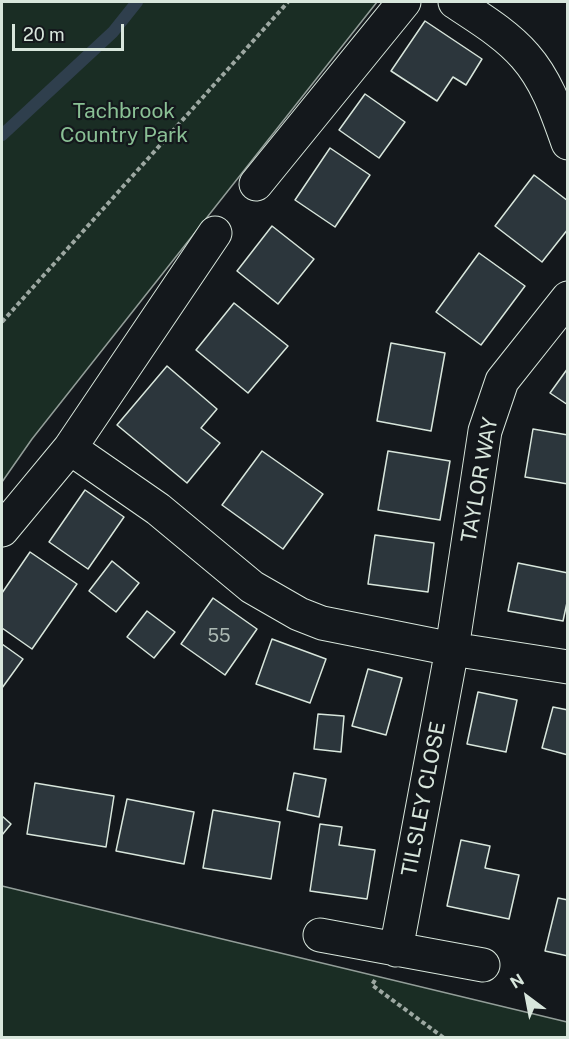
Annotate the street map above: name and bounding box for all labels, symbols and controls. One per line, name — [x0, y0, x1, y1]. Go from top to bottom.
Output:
scale bar — [15, 12, 128, 50]
text: 20 m — [23, 24, 65, 45]
park label: Tachbrook Country Park — [60, 99, 188, 149]
street label: TAYLOR WAY — [457, 415, 503, 545]
house number: 55 — [207, 625, 231, 647]
street label: TILSLEY CLOSE — [397, 720, 451, 878]
north arrow — [497, 967, 557, 1027]
text: N — [507, 970, 528, 993]

